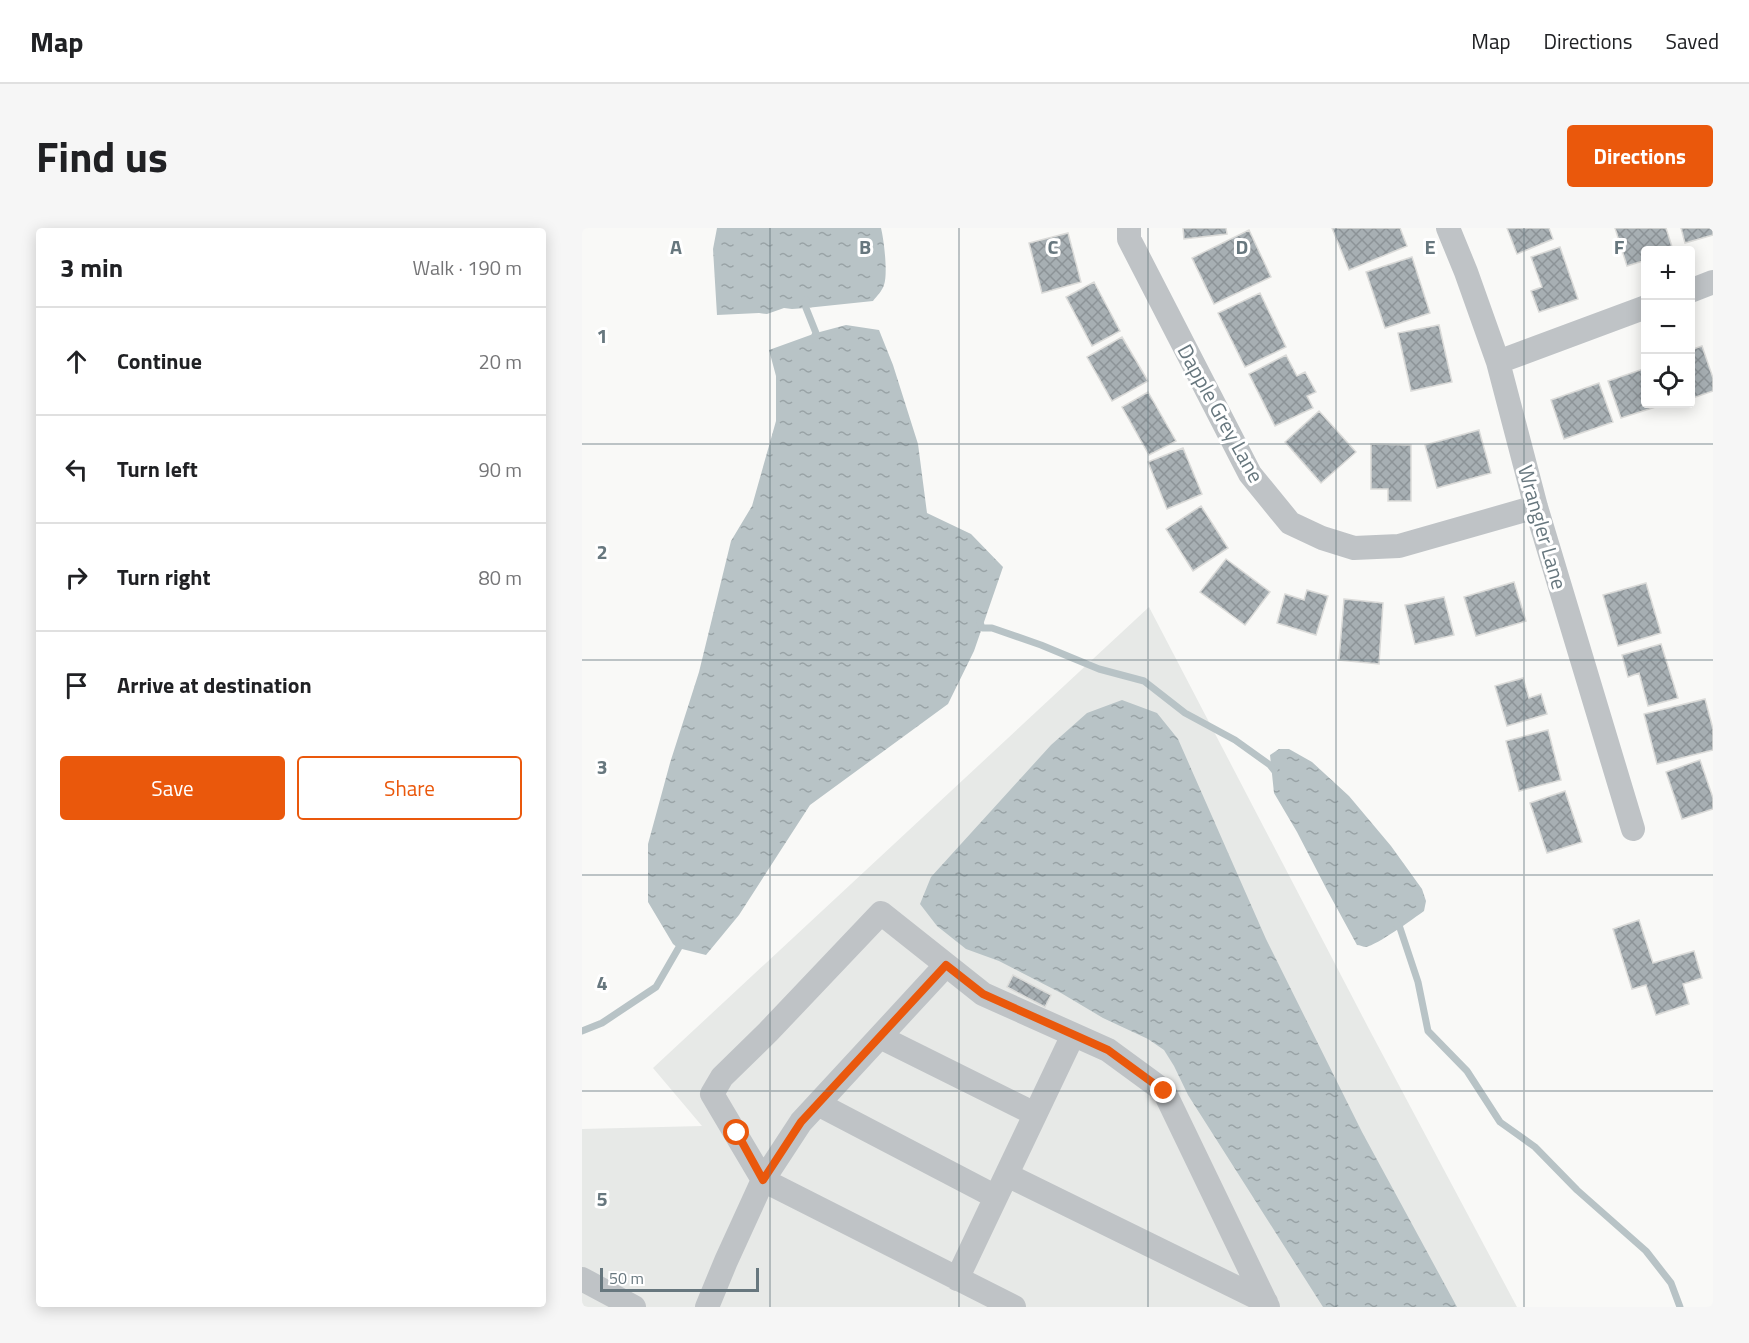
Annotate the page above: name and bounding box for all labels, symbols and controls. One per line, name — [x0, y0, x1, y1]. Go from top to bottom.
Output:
text: Map — [30, 20, 84, 63]
text: Map — [1471, 25, 1511, 57]
text: Directions — [1544, 25, 1633, 57]
text: Saved — [1666, 25, 1719, 57]
text: Find us — [36, 124, 168, 188]
button: Directions — [1567, 125, 1713, 187]
text: A — [670, 231, 682, 262]
text: B — [859, 231, 871, 262]
text: C — [1048, 231, 1059, 262]
text: D — [1236, 231, 1248, 262]
text: E — [1424, 231, 1436, 262]
text: F — [1614, 231, 1625, 262]
map controls — [1641, 246, 1695, 408]
button: + — [1641, 246, 1695, 300]
text: 3 min — [60, 248, 123, 287]
text: Walk · 190 m — [413, 252, 522, 283]
button: − — [1641, 300, 1695, 354]
text: 1 — [596, 320, 608, 351]
street label: Dapple Grey Lane — [1170, 338, 1272, 488]
text: Continue — [117, 344, 202, 378]
icon: ahead — [60, 345, 93, 378]
text: 20 m — [478, 346, 522, 377]
button: locate — [1641, 354, 1695, 408]
text: Turn left — [117, 452, 198, 486]
icon: left — [60, 453, 93, 486]
text: 90 m — [478, 454, 522, 485]
street label: Wrangler Lane — [1510, 461, 1576, 593]
text: 2 — [596, 536, 608, 567]
text: Turn right — [117, 560, 211, 594]
icon: right — [60, 561, 93, 594]
text: 80 m — [478, 562, 522, 593]
text: Arrive at destination — [117, 668, 312, 702]
icon: arrive — [60, 669, 93, 702]
text: 3 — [596, 751, 608, 782]
button: Save — [60, 756, 285, 820]
button: Share — [297, 756, 522, 820]
text: 4 — [596, 967, 608, 998]
route end — [1150, 1077, 1176, 1103]
route start — [723, 1119, 749, 1145]
text: 5 — [596, 1183, 608, 1214]
scale bar — [600, 1265, 759, 1292]
text: 50 m — [609, 1266, 644, 1290]

